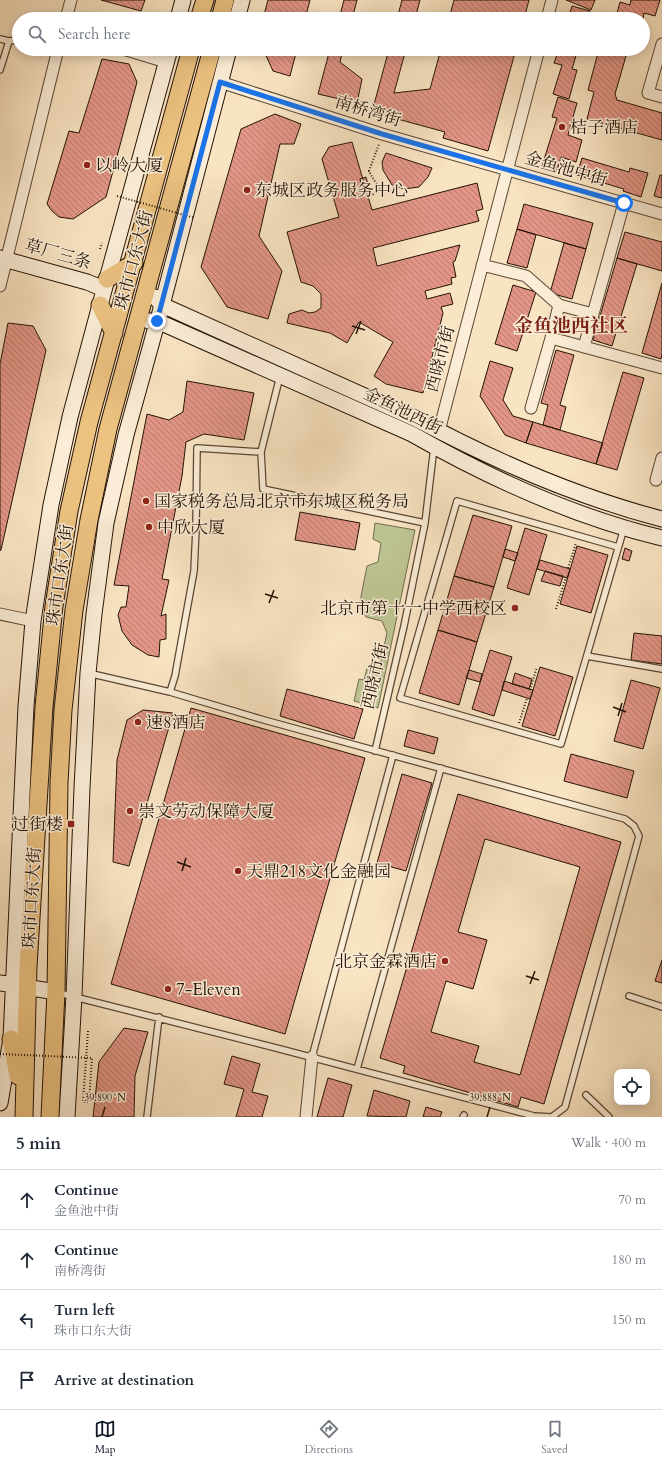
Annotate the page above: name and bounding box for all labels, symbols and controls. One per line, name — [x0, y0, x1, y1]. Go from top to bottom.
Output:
search box — [12, 12, 650, 56]
icon: search — [26, 23, 48, 45]
text: Search here — [58, 24, 131, 44]
street label: 南桥湾街 — [332, 90, 404, 132]
place label: 桔子酒店 — [570, 116, 638, 139]
marker: 桔子酒店 — [557, 122, 567, 132]
street label: 金鱼池中街 — [522, 146, 610, 192]
place label: 以岭大厦 — [95, 154, 163, 177]
marker: 以岭大厦 — [82, 160, 92, 170]
place label: 东城区政务服务中心 — [255, 179, 408, 202]
marker: 东城区政务服务中心 — [242, 185, 252, 195]
route start — [615, 194, 633, 212]
street label: 珠市口东大街 — [110, 208, 158, 312]
street label: 草厂三条 — [22, 234, 94, 274]
route end — [148, 312, 166, 330]
district label: 金鱼池西社区 — [514, 313, 628, 339]
street label: 西晓市街 — [420, 323, 460, 395]
street label: 金鱼池西街 — [360, 382, 446, 440]
place label: 国家税务总局北京市东城区税务局 — [154, 490, 409, 513]
marker: 国家税务总局北京市东城区税务局 — [141, 496, 151, 506]
place label: 中欣大厦 — [157, 516, 225, 539]
marker: 中欣大厦 — [144, 522, 154, 532]
street label: 珠市口东大街 — [42, 523, 78, 627]
place label: 北京市第十一中学西校区 — [320, 597, 507, 620]
marker: 北京市第十一中学西校区 — [510, 603, 520, 613]
street label: 西晓市街 — [356, 640, 394, 712]
place label: 速8酒店 — [146, 711, 206, 734]
marker: 速8酒店 — [133, 717, 143, 727]
place label: 崇文劳动保障大厦 — [138, 800, 274, 823]
marker: 崇文劳动保障大厦 — [125, 806, 135, 816]
place label: 过街楼 — [12, 813, 63, 836]
marker: 过街楼 — [66, 819, 76, 829]
street label: 珠市口东大街 — [18, 846, 46, 950]
place label: 天鼎218文化金融园 — [246, 860, 391, 883]
marker: 天鼎218文化金融园 — [233, 866, 243, 876]
place label: 北京金霖酒店 — [335, 950, 437, 973]
marker: 北京金霖酒店 — [440, 956, 450, 966]
place label: 7-Eleven — [176, 978, 241, 1001]
marker: 7-Eleven — [163, 984, 173, 994]
map controls — [614, 1069, 650, 1105]
button: locate — [614, 1069, 650, 1105]
text: 39.890°N — [84, 1091, 126, 1105]
text: 39.888°N — [469, 1091, 511, 1105]
text: 5 min — [16, 1132, 61, 1155]
text: Walk · 400 m — [571, 1134, 646, 1152]
text: Continue — [54, 1180, 119, 1200]
icon: ahead — [16, 1189, 38, 1211]
text: 70 m — [618, 1191, 646, 1209]
text: 金鱼池中街 — [54, 1202, 119, 1220]
text: Continue — [54, 1240, 119, 1260]
icon: ahead — [16, 1249, 38, 1271]
text: 180 m — [612, 1251, 646, 1269]
text: 南桥湾街 — [54, 1262, 106, 1280]
text: Turn left — [54, 1300, 115, 1320]
icon: left — [16, 1309, 38, 1331]
text: 150 m — [612, 1311, 646, 1329]
text: 珠市口东大街 — [54, 1322, 132, 1340]
icon: arrive — [16, 1369, 38, 1391]
text: Arrive at destination — [54, 1370, 194, 1390]
tab: Map — [94, 1418, 116, 1457]
tab: Directions — [304, 1418, 353, 1457]
tab: Saved — [541, 1418, 568, 1457]

